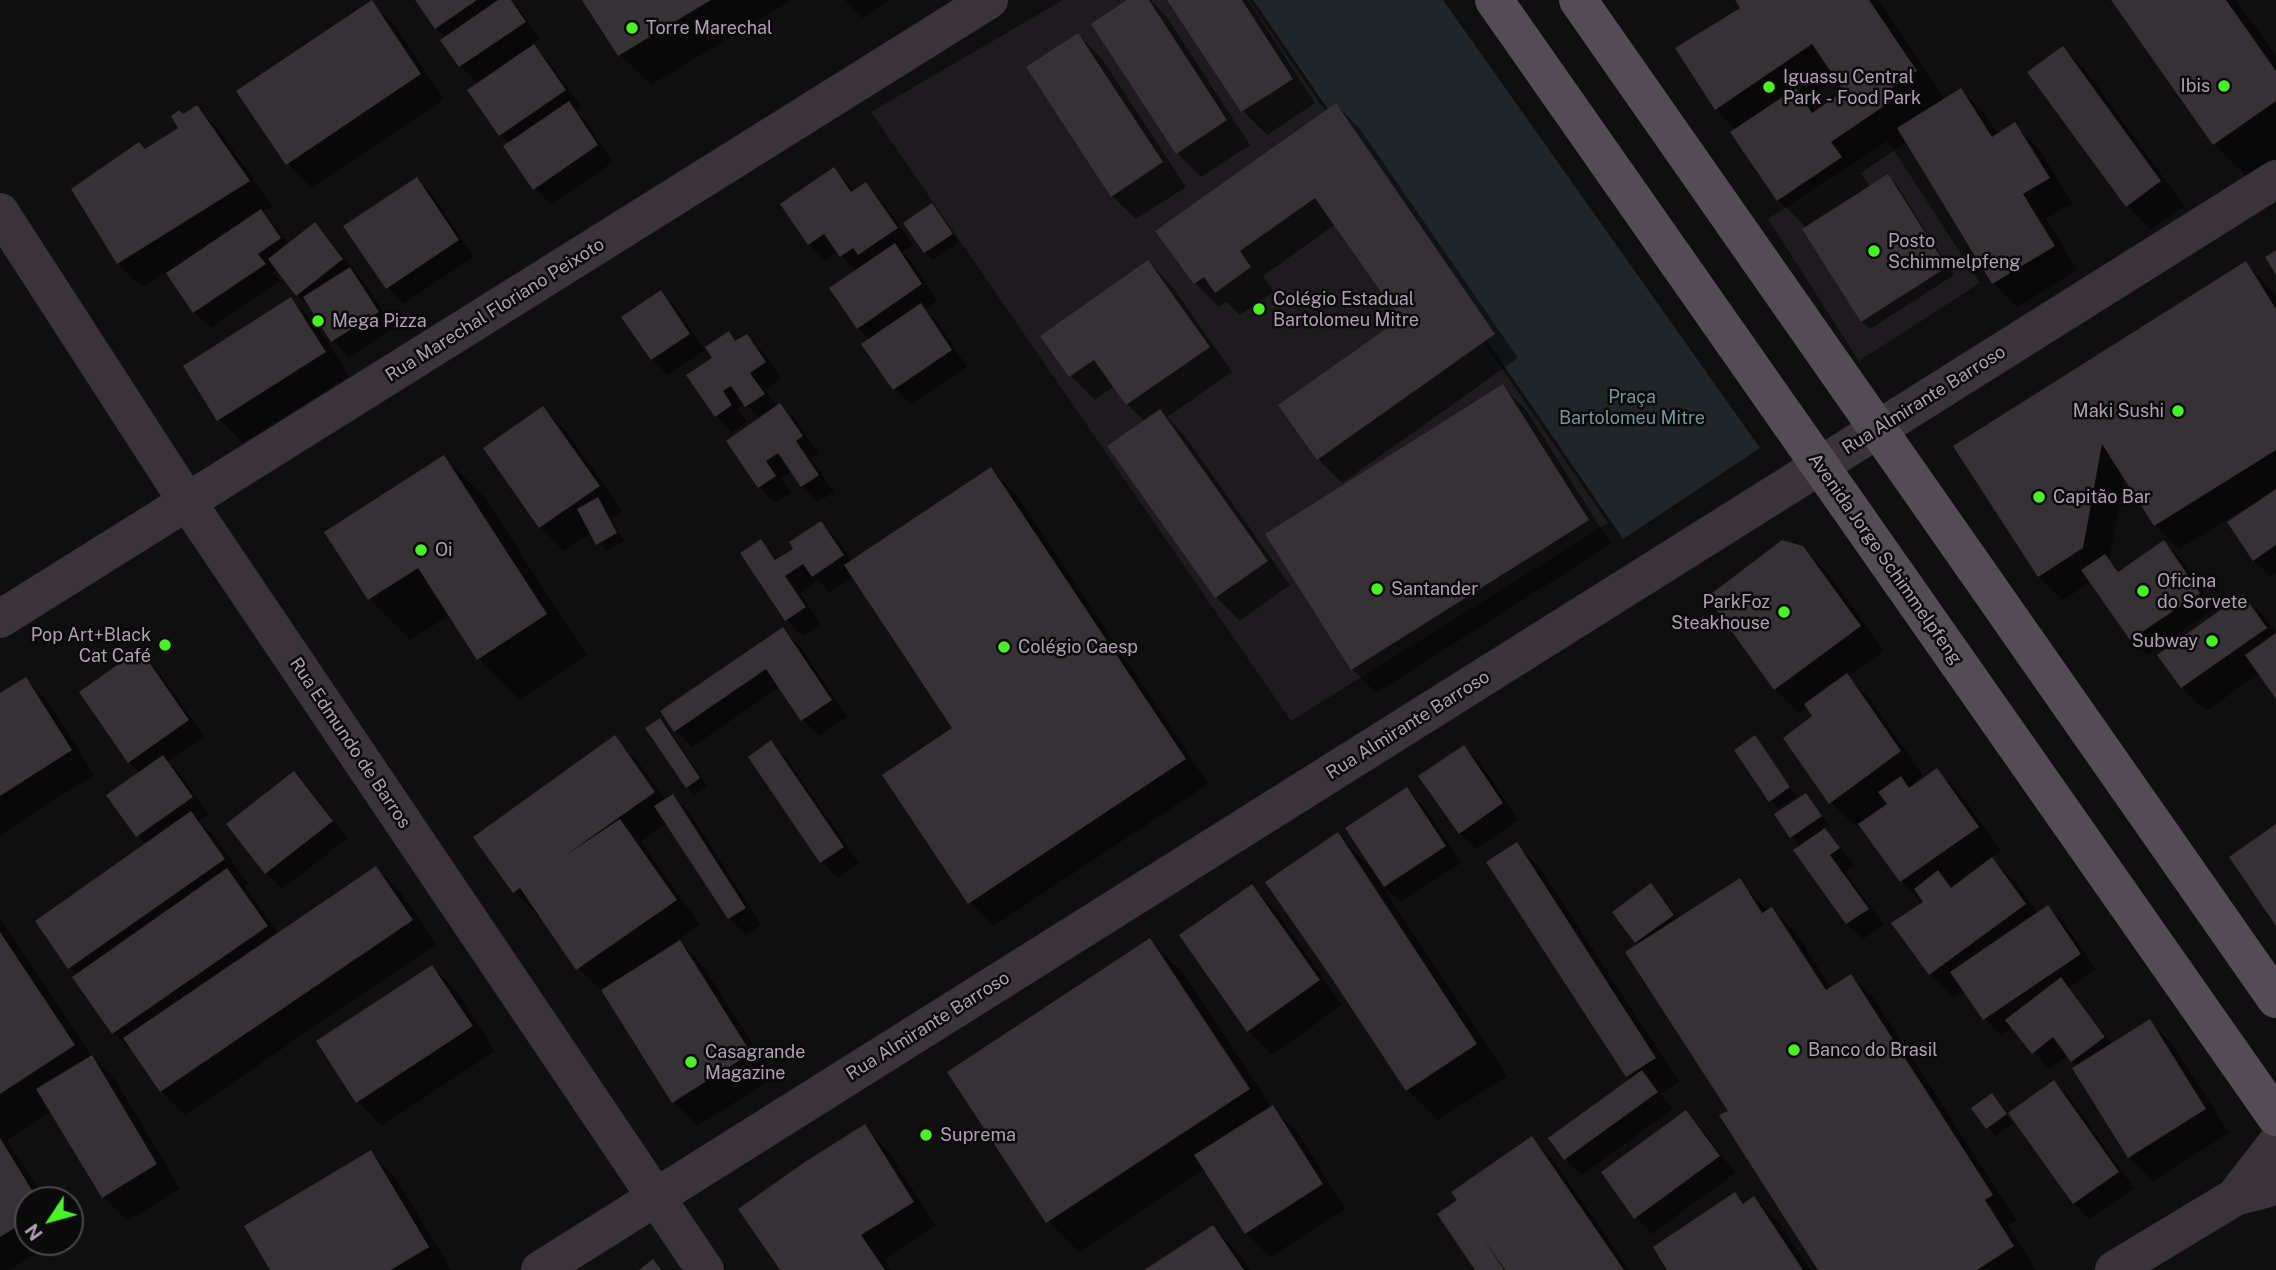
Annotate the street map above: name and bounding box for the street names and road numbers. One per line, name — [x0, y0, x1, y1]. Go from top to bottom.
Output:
street label: Rua Marechal Floriano Peixoto — [381, 233, 609, 387]
street label: Rua Almirante Barroso — [1838, 341, 2010, 459]
street label: Avenida Jorge Schimmelpfeng — [1804, 449, 1966, 669]
street label: Rua Edmundo de Barros — [285, 654, 415, 832]
street label: Rua Almirante Barroso — [1322, 666, 1494, 784]
street label: Rua Almirante Barroso — [842, 967, 1014, 1085]

